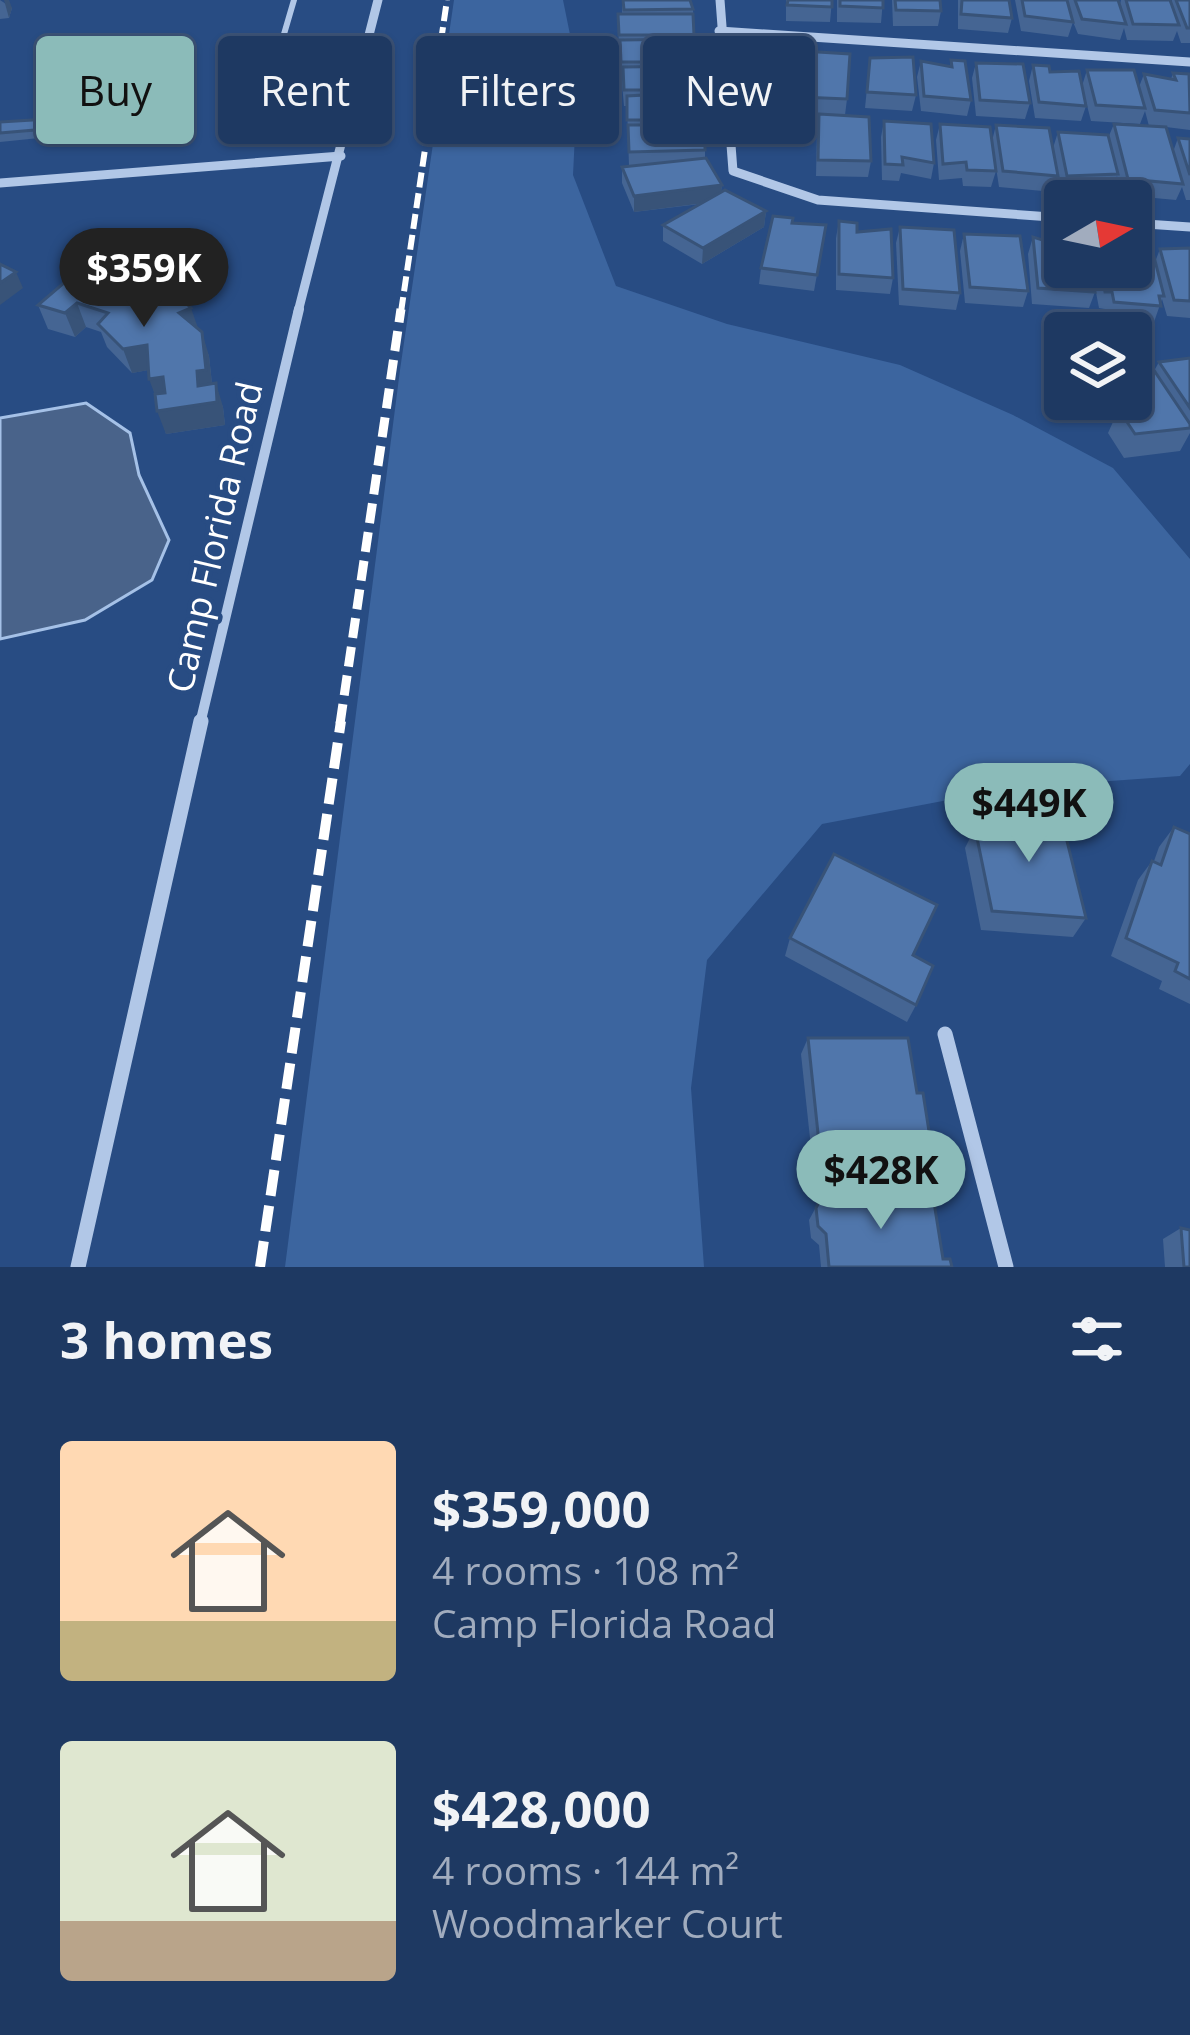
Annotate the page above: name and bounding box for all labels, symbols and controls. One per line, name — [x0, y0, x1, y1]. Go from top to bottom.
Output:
chip: Buy — [36, 36, 194, 144]
chip: Rent — [218, 36, 392, 144]
chip: Filters — [416, 36, 619, 144]
chip: New — [643, 36, 815, 144]
north arrow — [1044, 180, 1152, 288]
map controls — [1044, 180, 1152, 420]
pin: $359K — [60, 228, 228, 330]
text: $359K — [86, 240, 202, 293]
button: layers — [1044, 312, 1152, 420]
street label: Camp Florida Road — [154, 377, 274, 697]
pin: $449K — [945, 763, 1113, 865]
text: $449K — [971, 775, 1087, 828]
pin: $428K — [797, 1130, 965, 1232]
text: $428K — [823, 1142, 939, 1195]
text: 3 homes — [60, 1304, 273, 1374]
icon: filters — [1064, 1306, 1130, 1372]
text: $359,000 — [432, 1473, 651, 1543]
icon: home — [156, 1489, 300, 1633]
text: 4 rooms · 108 m² — [432, 1543, 739, 1596]
text: Camp Florida Road — [432, 1596, 776, 1649]
text: $428,000 — [432, 1773, 651, 1843]
icon: home — [156, 1789, 300, 1933]
text: 4 rooms · 144 m² — [432, 1843, 739, 1896]
text: Woodmarker Court — [432, 1896, 783, 1949]

